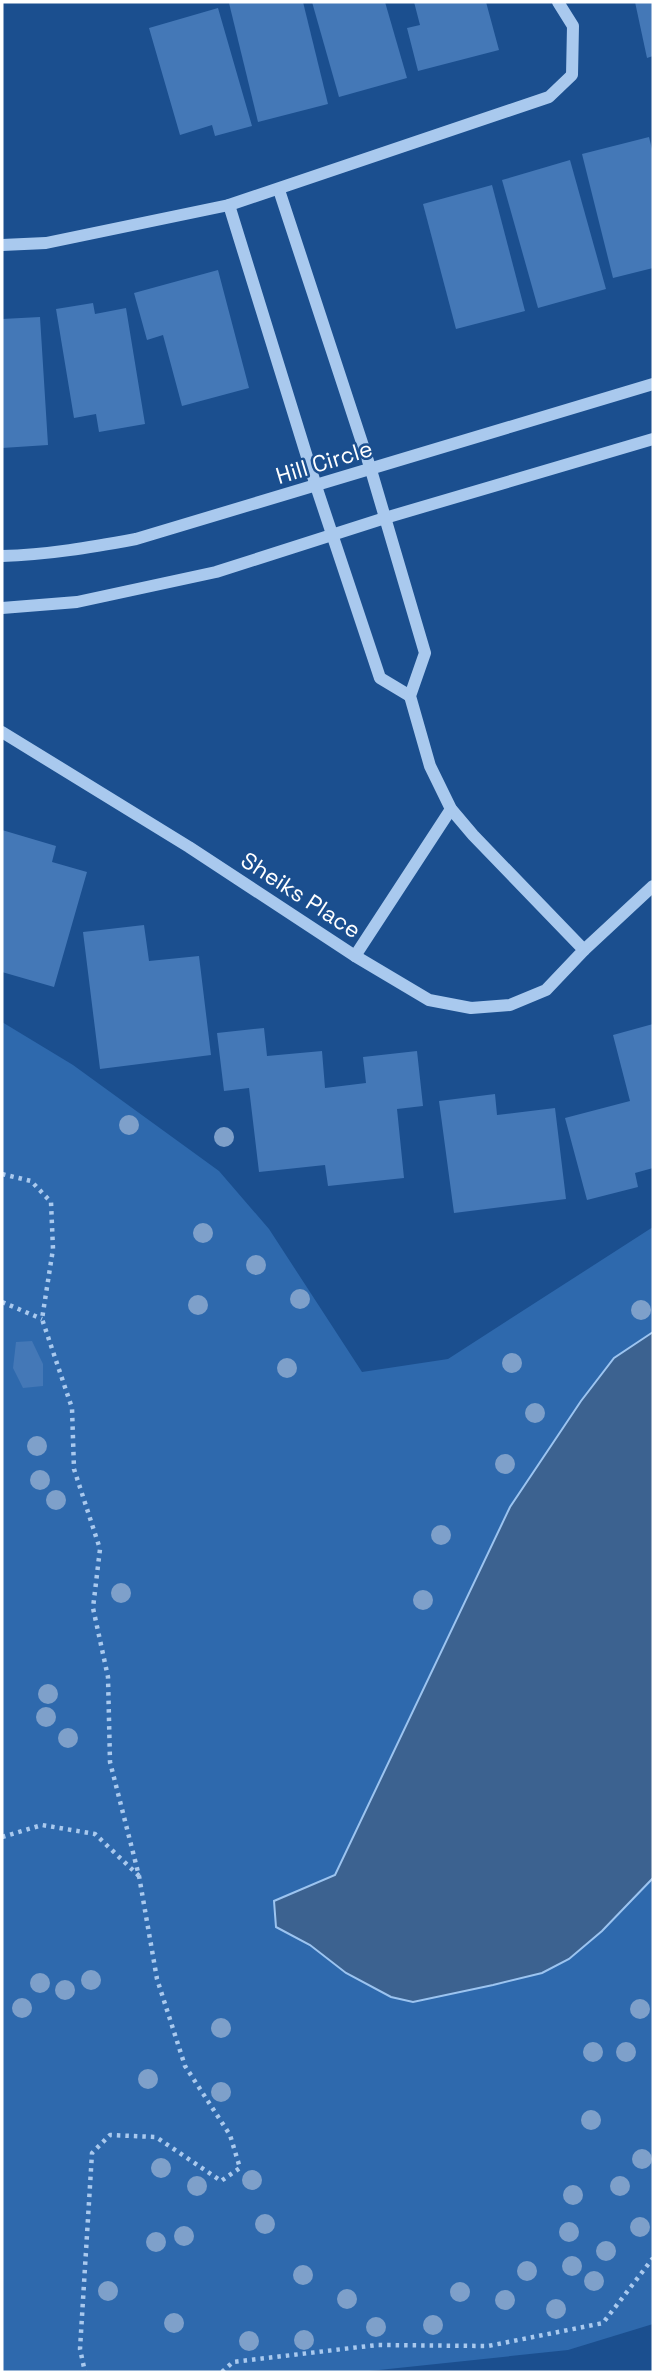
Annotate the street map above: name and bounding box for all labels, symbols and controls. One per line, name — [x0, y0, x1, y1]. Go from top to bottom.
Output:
street label: Hill Circle — [272, 433, 376, 491]
street label: Sheiks Place — [235, 845, 367, 945]

